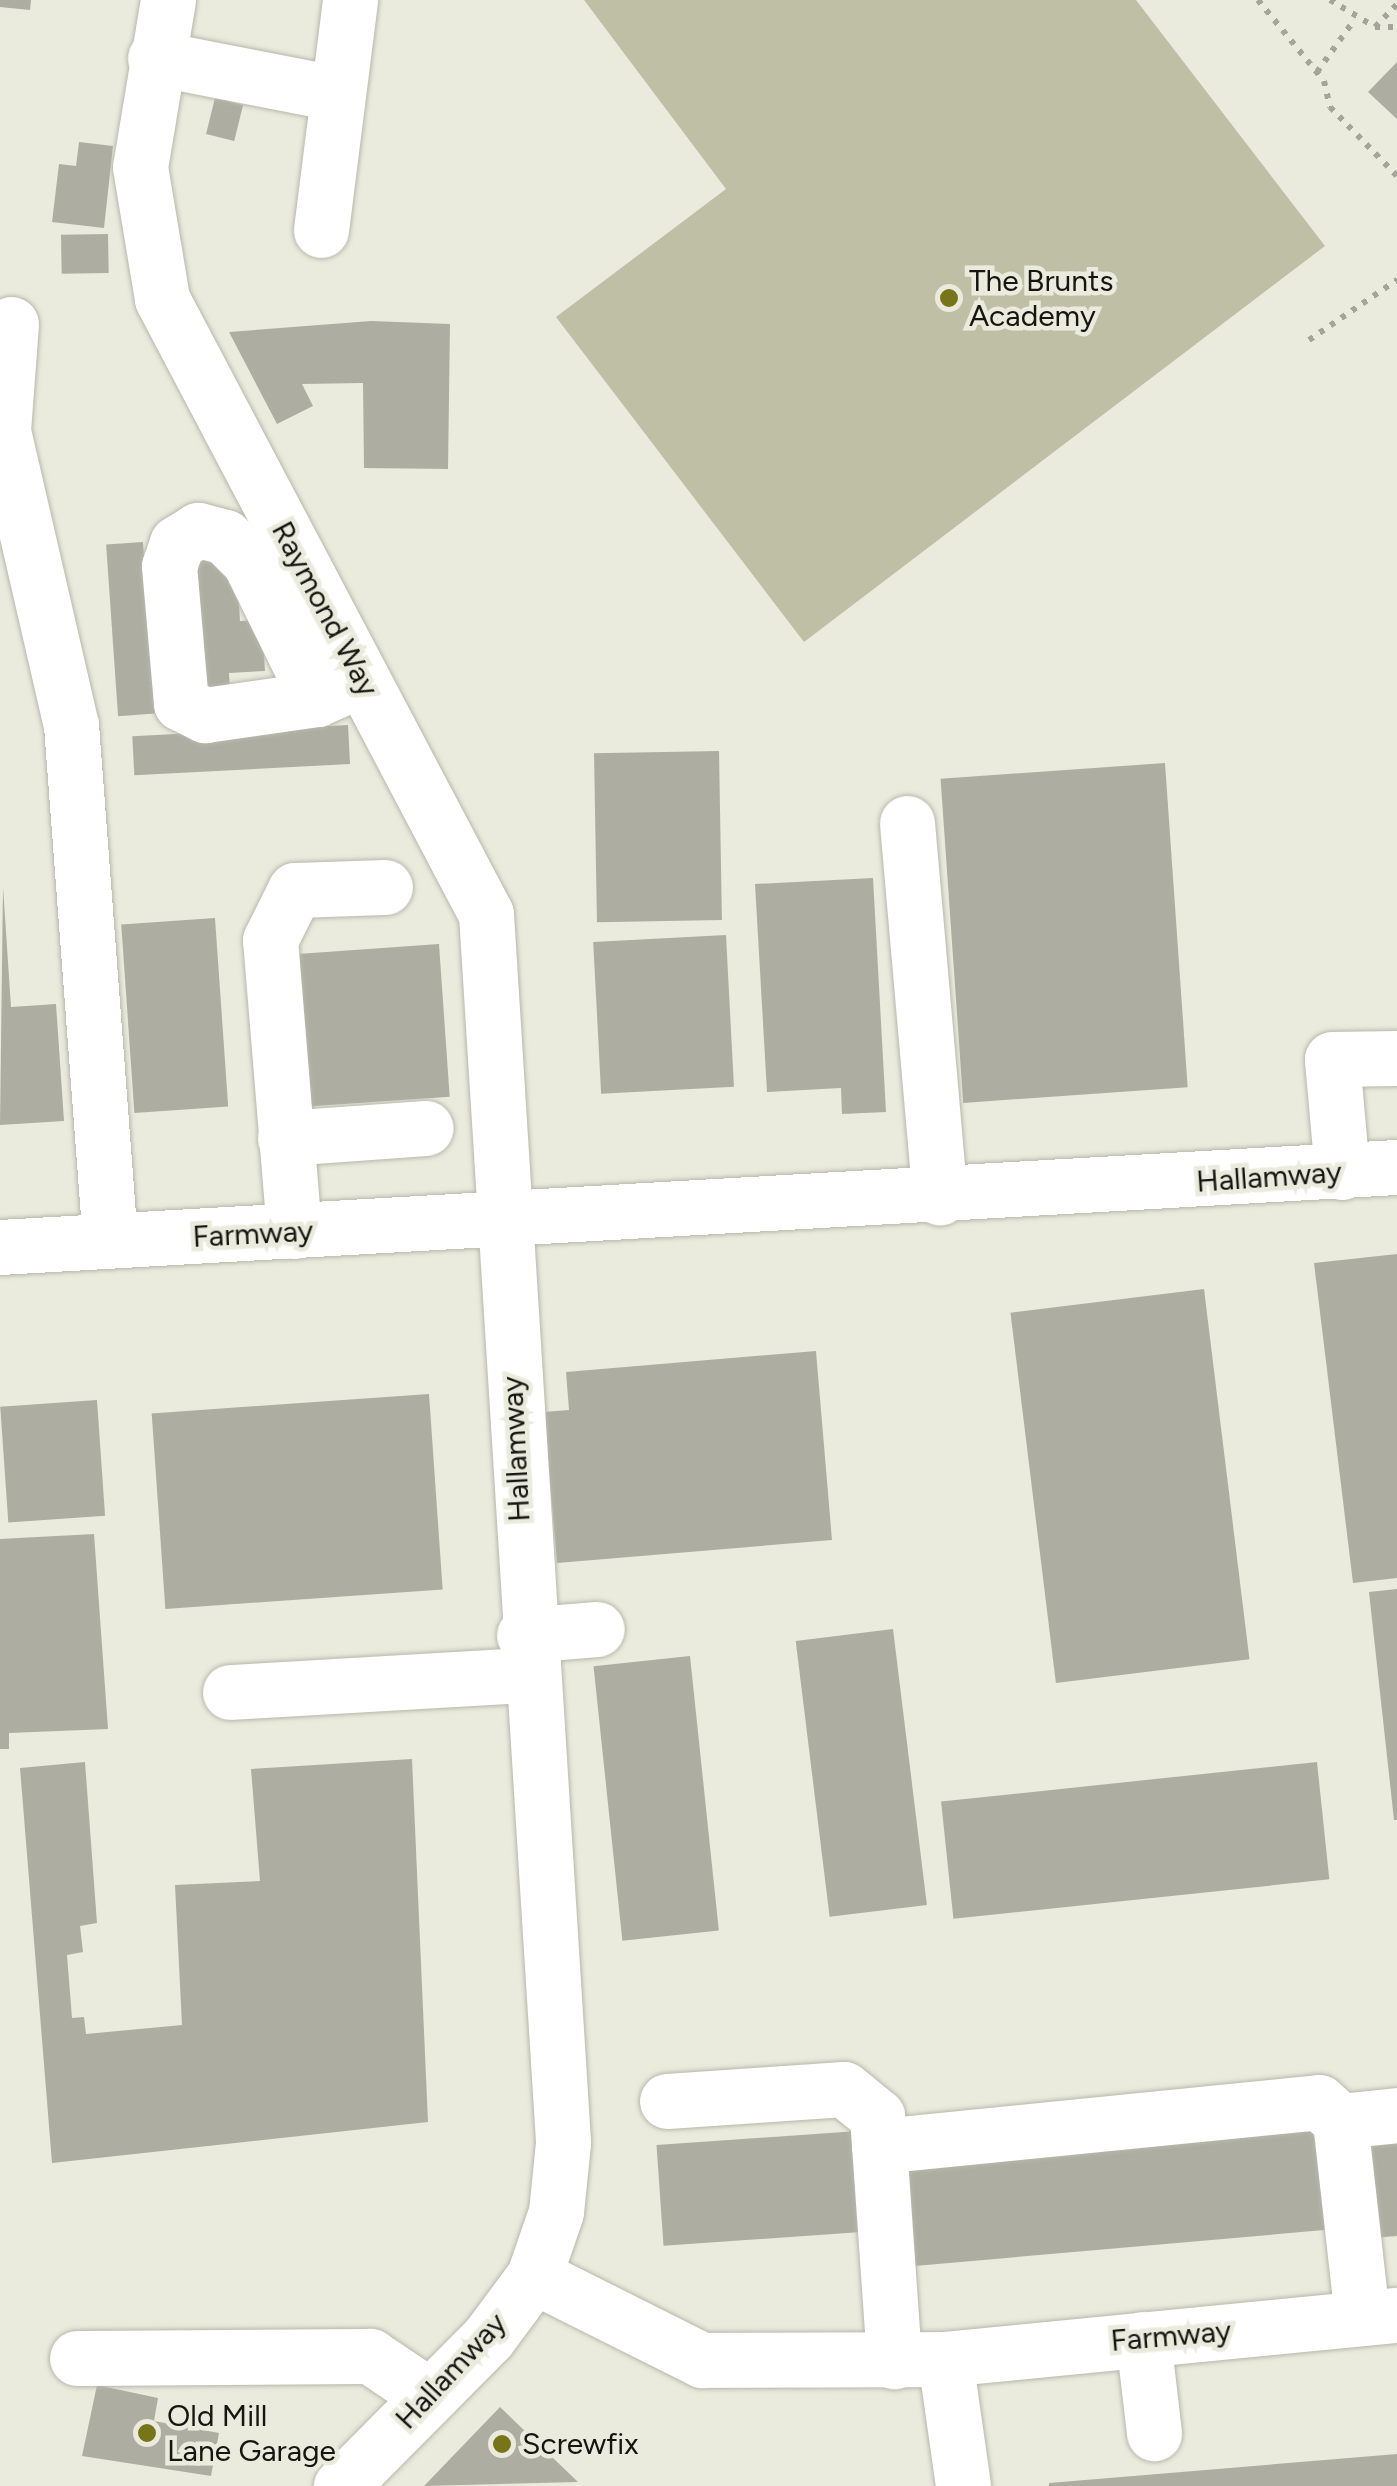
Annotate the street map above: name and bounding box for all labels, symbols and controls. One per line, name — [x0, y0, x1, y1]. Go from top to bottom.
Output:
place label: The Brunts Academy — [969, 263, 1113, 334]
marker: The Brunts Academy — [938, 287, 960, 309]
street label: Raymond Way — [264, 515, 386, 703]
street label: Hallamway — [1195, 1154, 1343, 1200]
street label: Farmway — [192, 1213, 314, 1255]
street label: Hallamway — [494, 1375, 538, 1523]
street label: Hallamway — [388, 2305, 514, 2437]
street label: Farmway — [1109, 2313, 1233, 2359]
place label: Old Mill Lane Garage — [167, 2398, 336, 2468]
marker: Old Mill Lane Garage — [136, 2422, 158, 2444]
place label: Screwfix — [522, 2426, 639, 2462]
marker: Screwfix — [491, 2433, 513, 2455]

